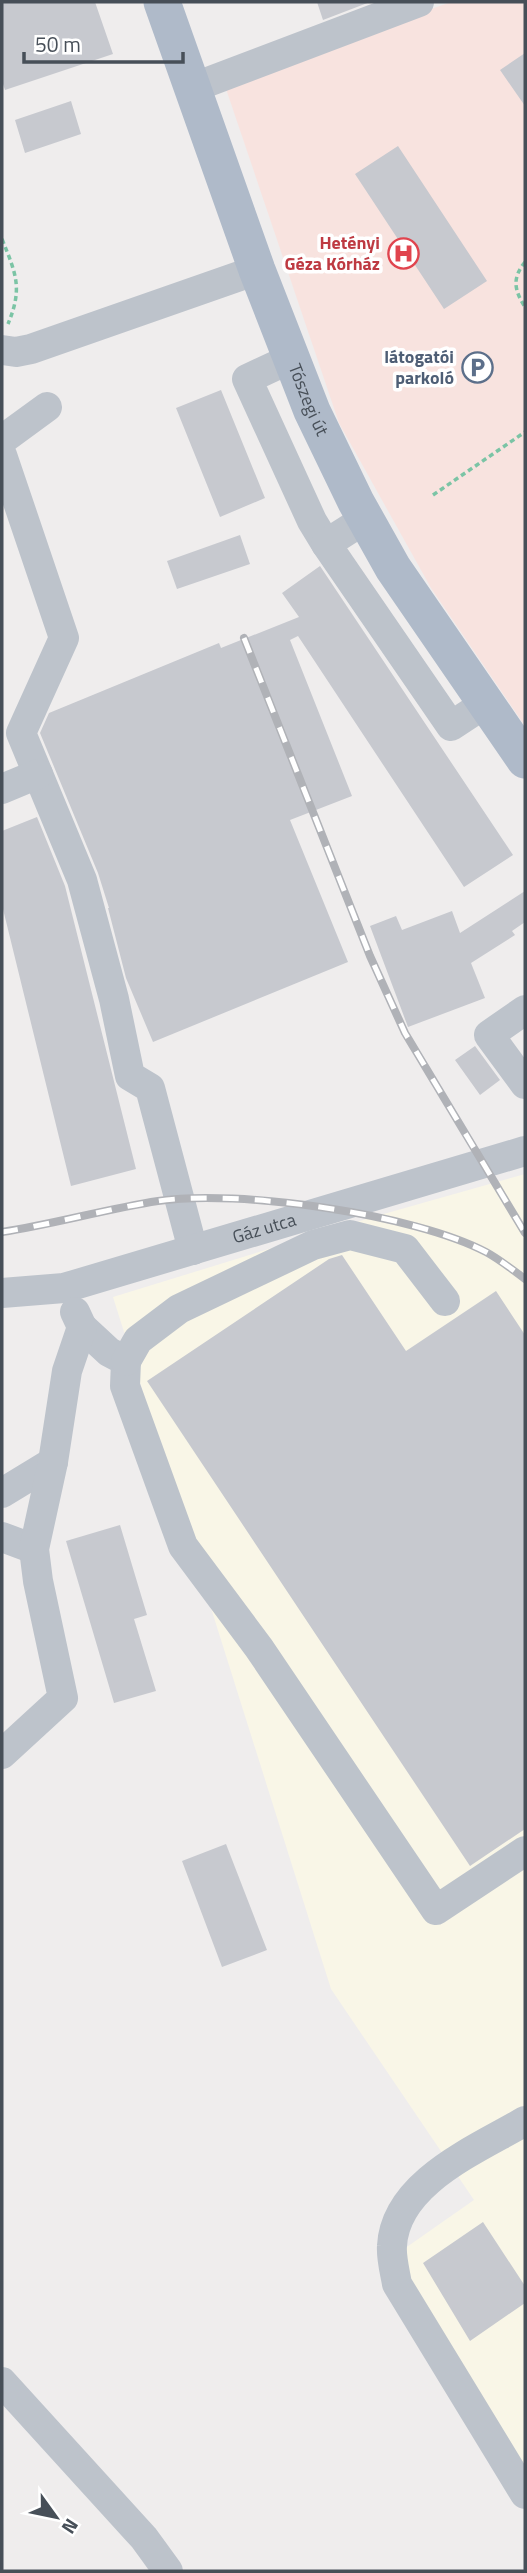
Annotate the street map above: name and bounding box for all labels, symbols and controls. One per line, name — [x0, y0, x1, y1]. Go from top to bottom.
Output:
scale bar — [24, 21, 184, 65]
text: 50 m — [35, 28, 81, 60]
place label: Hetényi Géza Kórház — [285, 229, 380, 277]
hospital icon: Hetényi Géza Kórház — [386, 236, 420, 270]
place label: látogatói parkoló — [384, 343, 454, 391]
parking icon: látogatói parkoló — [460, 350, 494, 384]
street label: Tószegi út — [282, 360, 336, 441]
street label: Gáz utca — [229, 1206, 299, 1250]
north arrow — [21, 2482, 91, 2552]
text: N — [55, 2513, 86, 2540]

